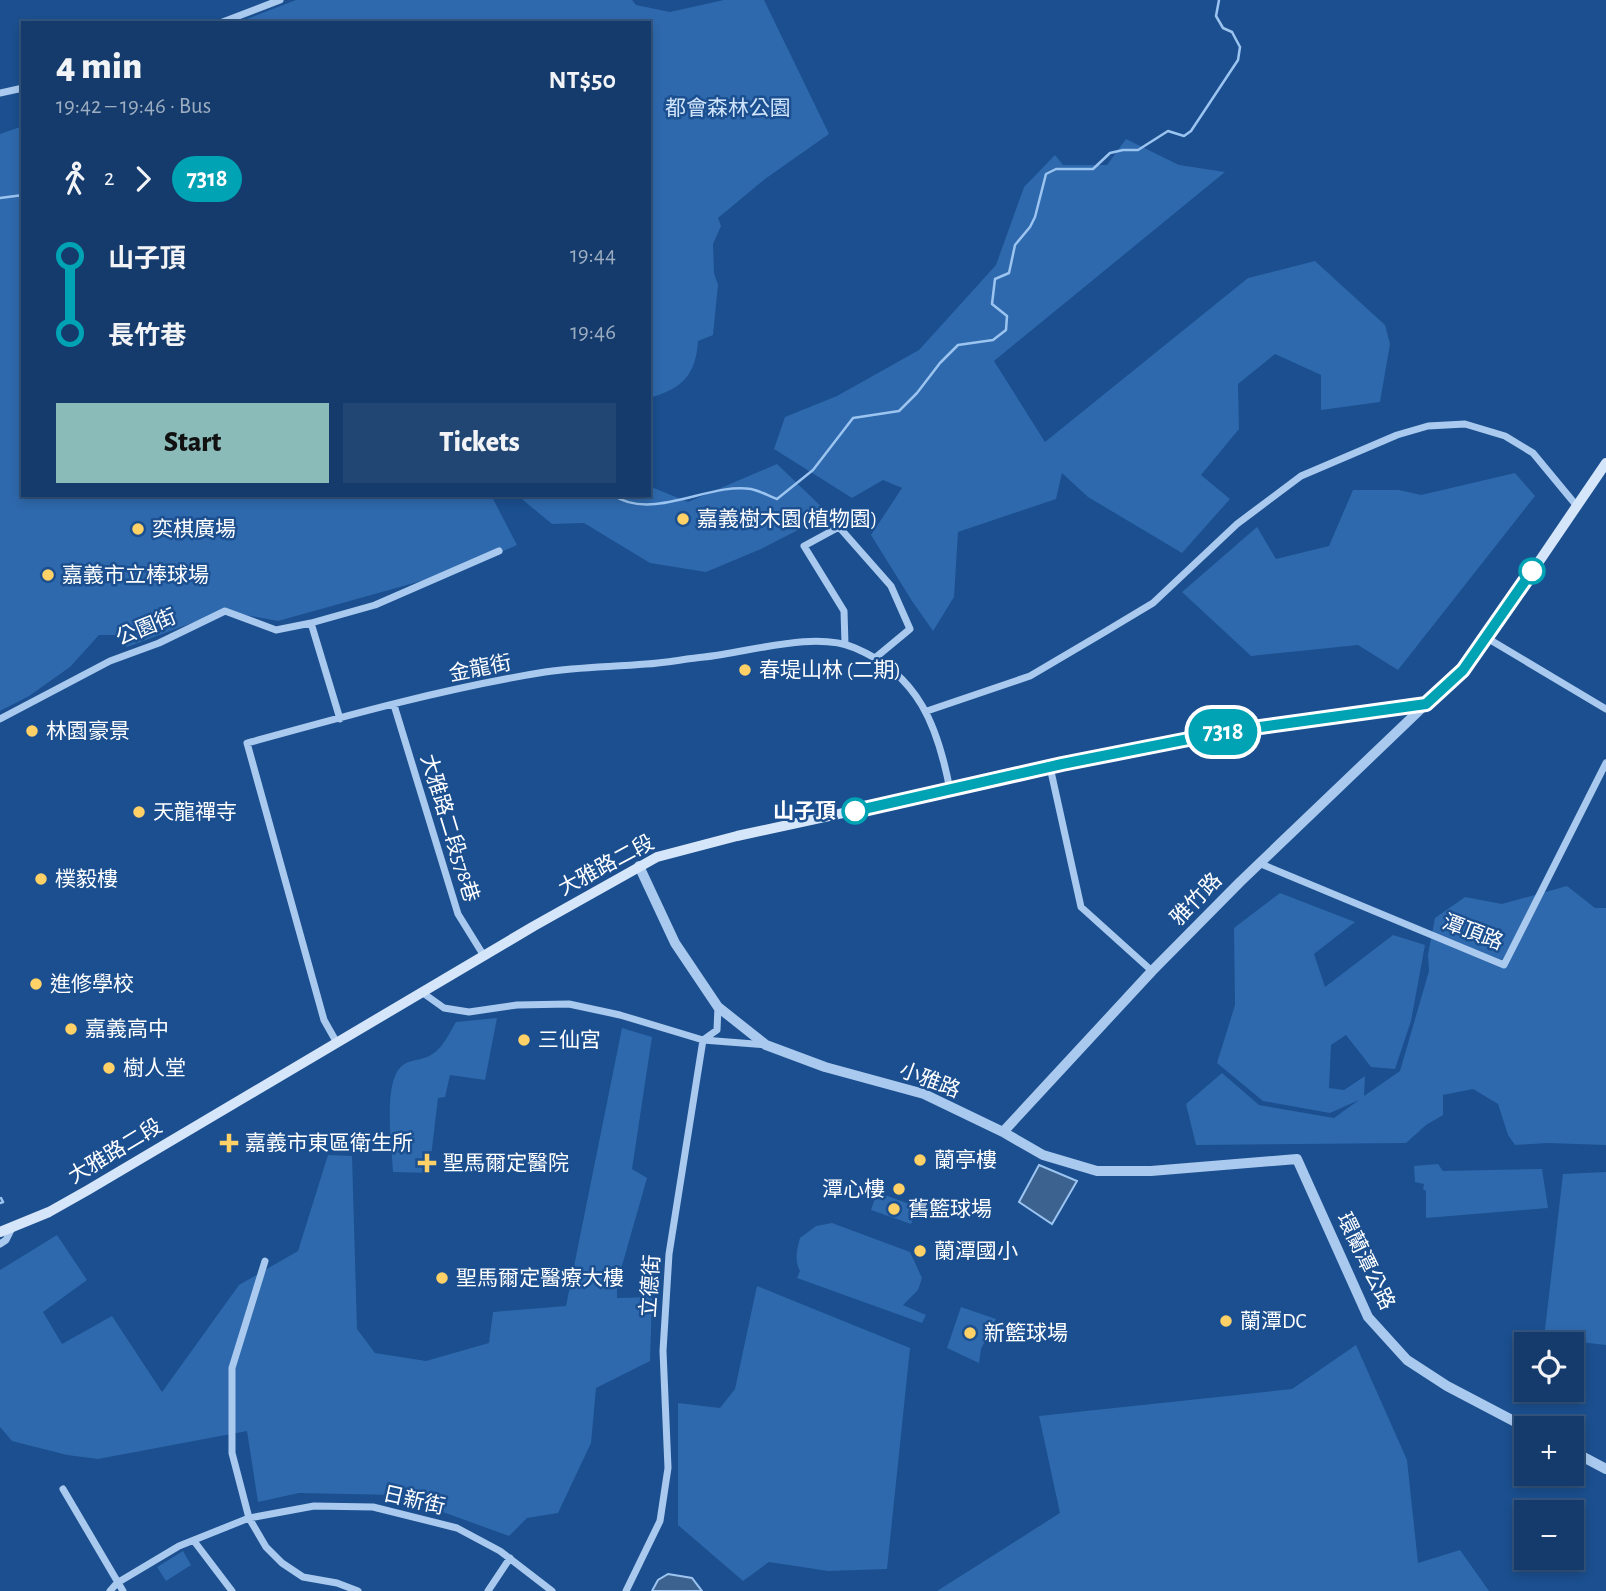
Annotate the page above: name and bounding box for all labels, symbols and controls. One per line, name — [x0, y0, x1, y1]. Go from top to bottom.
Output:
text: 4 min — [56, 48, 142, 86]
text: NT$50 — [549, 67, 616, 93]
text: 19:42 – 19:46 · Bus — [56, 95, 211, 118]
park label: 都會森林公園 — [665, 97, 791, 119]
icon: walk — [56, 160, 94, 198]
icon: forward — [124, 160, 162, 198]
text: 2 — [104, 167, 114, 190]
text: 7318 — [186, 167, 228, 191]
text: 19:44 — [570, 244, 616, 267]
text: 山子頂 — [108, 246, 186, 272]
text: 19:46 — [570, 321, 616, 344]
text: 長竹巷 — [108, 323, 186, 349]
button: Start — [56, 403, 329, 483]
button: Tickets — [343, 403, 616, 483]
place label: 嘉義樹木園(植物園) — [697, 508, 877, 530]
marker: 嘉義樹木園(植物園) — [675, 511, 691, 527]
place label: 奕棋廣場 — [152, 518, 236, 540]
marker: 奕棋廣場 — [130, 521, 146, 537]
unlabelled marker — [1519, 558, 1545, 584]
place label: 嘉義市立棒球場 — [62, 564, 209, 586]
marker: 嘉義市立棒球場 — [40, 567, 56, 583]
street label: 公園街 — [113, 605, 179, 649]
street label: 金龍街 — [447, 651, 513, 685]
place label: 春堤山林 (二期) — [759, 659, 901, 681]
marker: 春堤山林 (二期) — [737, 662, 753, 678]
line badge: 7318 — [1174, 709, 1272, 755]
place label: 林園豪景 — [46, 720, 130, 742]
text: 7318 — [1202, 720, 1244, 744]
marker: 林園豪景 — [24, 723, 40, 739]
street label: 大雅路二段578巷 — [417, 751, 483, 905]
marker: 山子頂 — [842, 798, 868, 824]
place label: 山子頂 — [773, 800, 836, 822]
place label: 天龍禪寺 — [153, 801, 237, 823]
marker: 天龍禪寺 — [131, 804, 147, 820]
street label: 大雅路二段 — [554, 831, 658, 899]
place label: 樸毅樓 — [55, 868, 118, 890]
street label: 雅竹路 — [1166, 869, 1226, 929]
marker: 樸毅樓 — [33, 871, 49, 887]
street label: 潭頂路 — [1440, 910, 1506, 954]
place label: 進修學校 — [50, 973, 134, 995]
marker: 進修學校 — [28, 976, 44, 992]
place label: 嘉義高中 — [85, 1018, 169, 1040]
marker: 嘉義高中 — [63, 1021, 79, 1037]
place label: 三仙宮 — [538, 1029, 601, 1051]
marker: 三仙宮 — [516, 1032, 532, 1048]
place label: 樹人堂 — [123, 1057, 186, 1079]
street label: 小雅路 — [897, 1058, 963, 1102]
marker: 樹人堂 — [101, 1060, 117, 1076]
street label: 大雅路二段 — [64, 1115, 166, 1187]
place label: 嘉義市東區衛生所 — [245, 1132, 413, 1154]
marker: 嘉義市東區衛生所 — [219, 1133, 239, 1153]
place label: 蘭亭樓 — [934, 1149, 997, 1171]
place label: 聖馬爾定醫院 — [443, 1152, 569, 1174]
marker: 蘭亭樓 — [912, 1152, 928, 1168]
marker: 聖馬爾定醫院 — [417, 1153, 437, 1173]
place label: 潭心樓 — [822, 1178, 885, 1200]
marker: 潭心樓 — [891, 1181, 907, 1197]
place label: 舊籃球場 — [908, 1198, 992, 1220]
marker: 舊籃球場 — [886, 1201, 902, 1217]
street label: 環蘭潭公路 — [1333, 1209, 1399, 1313]
place label: 蘭潭國小 — [934, 1240, 1018, 1262]
marker: 蘭潭國小 — [912, 1243, 928, 1259]
street label: 立德街 — [637, 1254, 663, 1318]
place label: 聖馬爾定醫療大樓 — [456, 1267, 624, 1289]
marker: 聖馬爾定醫療大樓 — [434, 1270, 450, 1286]
place label: 蘭潭DC — [1240, 1310, 1307, 1332]
marker: 蘭潭DC — [1218, 1313, 1234, 1329]
place label: 新籃球場 — [984, 1322, 1068, 1344]
marker: 新籃球場 — [962, 1325, 978, 1341]
map controls — [1514, 1332, 1584, 1570]
button: locate — [1514, 1332, 1584, 1402]
button: + — [1514, 1416, 1584, 1486]
street label: 日新街 — [381, 1482, 447, 1518]
button: − — [1514, 1500, 1584, 1570]

